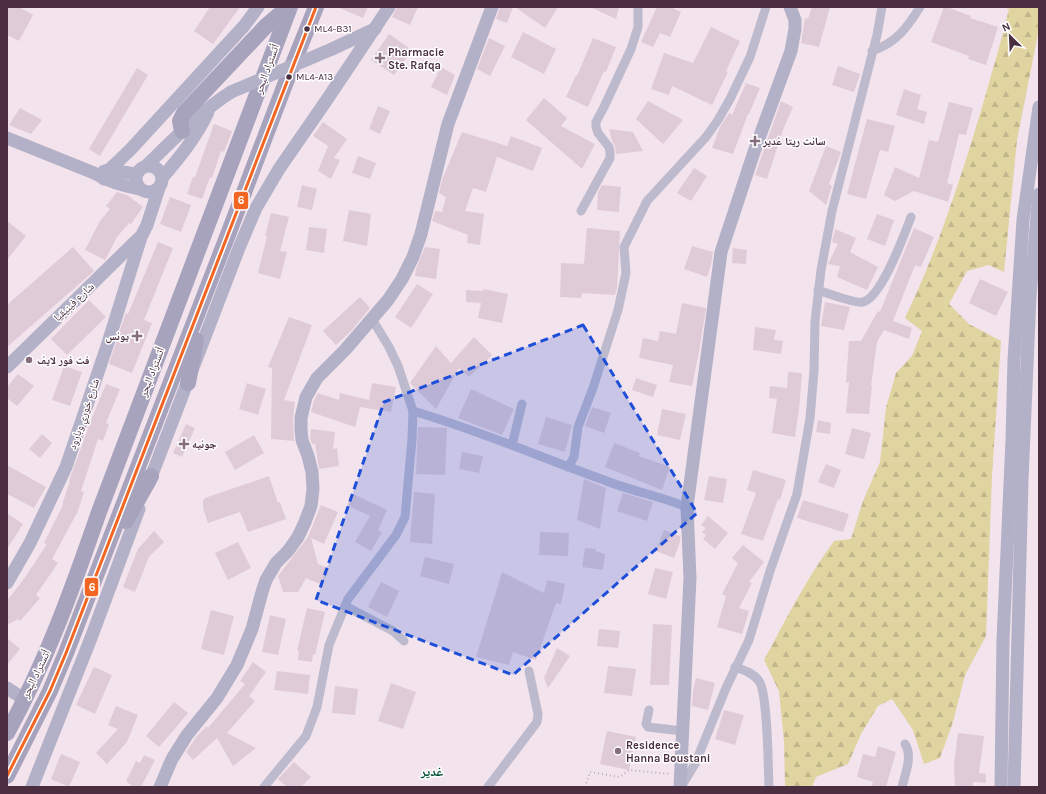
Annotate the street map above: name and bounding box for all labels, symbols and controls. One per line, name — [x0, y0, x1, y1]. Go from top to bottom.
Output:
north arrow — [990, 16, 1030, 56]
text: N — [1000, 20, 1012, 35]
place label: ML4-B31 — [314, 23, 352, 35]
marker: ML4-B31 — [302, 24, 312, 34]
street label: أتستراد البحر — [251, 42, 282, 97]
place label: Pharmacie Ste. Rafqa — [388, 46, 444, 72]
marker: Pharmacie Ste. Rafqa — [375, 53, 385, 63]
place label: ML4-A13 — [296, 71, 333, 83]
marker: ML4-A13 — [284, 72, 294, 82]
place label: سانت ريتا غدير — [762, 135, 826, 148]
marker: سانت ريتا غدير — [750, 136, 760, 146]
line badge: 6 — [233, 191, 249, 210]
text: 6 — [238, 194, 245, 207]
street label: شارع فينيقيا — [51, 280, 97, 324]
place label: يونس — [105, 330, 129, 344]
marker: يونس — [132, 331, 142, 341]
street label: أتستراد البحر — [136, 345, 167, 399]
place label: فت فور لايف — [37, 354, 90, 367]
marker: فت فور لايف — [24, 355, 34, 365]
street label: شارع خوري وبارود — [66, 377, 104, 452]
place label: جونيه — [192, 438, 217, 451]
marker: جونيه — [179, 439, 189, 449]
line badge: 6 — [84, 577, 99, 597]
text: 6 — [89, 581, 96, 594]
street label: أتستراد البحر — [18, 648, 53, 701]
place label: Residence Hanna Boustani — [626, 739, 710, 765]
marker: Residence Hanna Boustani — [613, 746, 623, 756]
district label: غدير — [420, 764, 444, 779]

